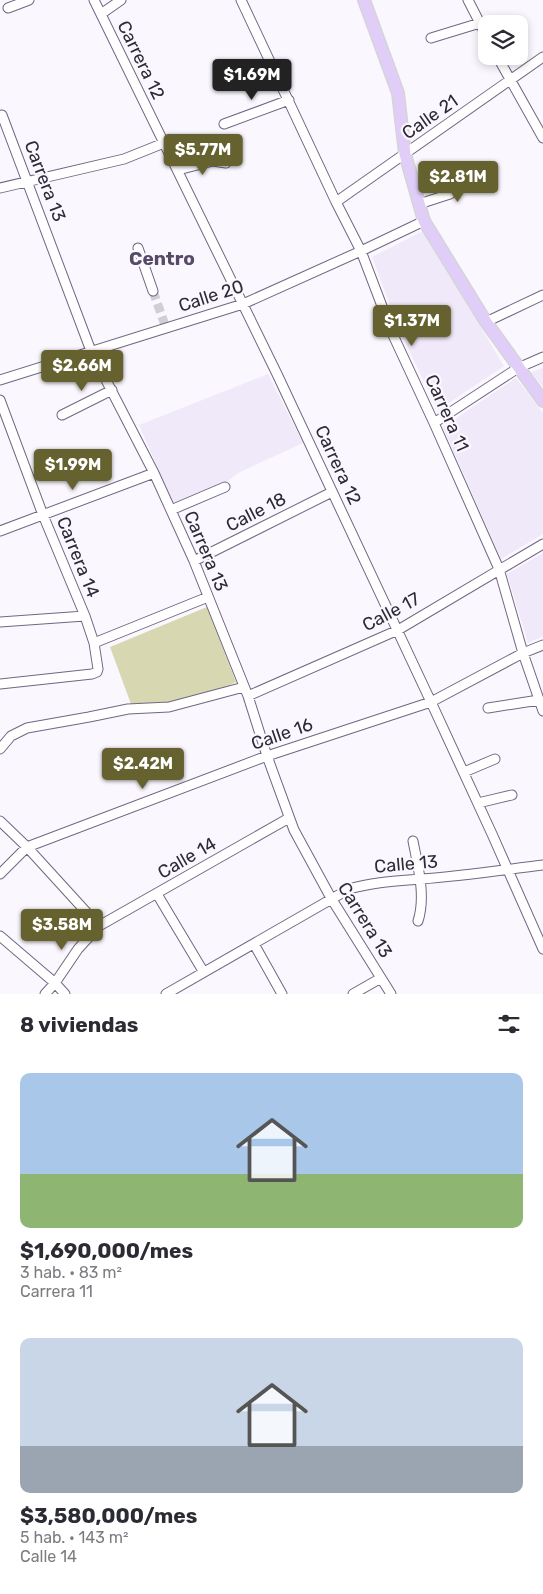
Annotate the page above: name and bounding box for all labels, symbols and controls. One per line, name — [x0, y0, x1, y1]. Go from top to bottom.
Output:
map controls — [478, 15, 528, 65]
button: layers — [478, 15, 528, 65]
street label: Carrera 12 — [113, 17, 169, 103]
pin: $1.69M — [211, 58, 293, 101]
text: $1.69M — [223, 65, 281, 84]
street label: Calle 21 — [398, 90, 462, 144]
pin: $5.77M — [162, 134, 244, 176]
street label: Carrera 13 — [19, 137, 71, 225]
text: $5.77M — [175, 140, 231, 159]
pin: $2.81M — [417, 160, 499, 203]
text: $2.81M — [429, 167, 487, 186]
district label: Centro — [129, 247, 195, 270]
street label: Calle 20 — [176, 275, 246, 317]
pin: $1.37M — [371, 304, 453, 347]
text: $1.37M — [384, 311, 440, 330]
pin: $2.66M — [41, 350, 123, 392]
text: $2.66M — [52, 356, 112, 375]
street label: Carrera 11 — [420, 371, 474, 455]
street label: Carrera 12 — [310, 422, 366, 508]
pin: $1.99M — [32, 448, 114, 491]
text: $1.99M — [45, 455, 101, 474]
street label: Calle 18 — [222, 488, 290, 536]
street label: Carrera 13 — [179, 508, 233, 594]
street label: Carrera 14 — [52, 513, 104, 601]
street label: Calle 17 — [358, 588, 424, 636]
street label: Calle 16 — [248, 713, 316, 755]
pin: $2.42M — [102, 748, 184, 790]
text: $2.42M — [113, 754, 173, 773]
street label: Calle 14 — [154, 832, 220, 884]
street label: Calle 13 — [373, 850, 439, 878]
street label: Carrera 13 — [333, 878, 397, 962]
pin: $3.58M — [21, 908, 103, 951]
text: $3.58M — [32, 915, 92, 934]
icon: filters — [495, 1010, 523, 1038]
text: 8 viviendas — [20, 1012, 138, 1037]
icon: home — [227, 1105, 317, 1195]
text: $1,690,000/mes — [20, 1238, 193, 1263]
text: 3 hab. · 83 m² — [20, 1263, 122, 1282]
text: Carrera 11 — [20, 1282, 93, 1301]
icon: home — [227, 1370, 317, 1460]
text: $3,580,000/mes — [20, 1503, 197, 1528]
text: 5 hab. · 143 m² — [20, 1528, 129, 1547]
text: Calle 14 — [20, 1547, 77, 1566]

